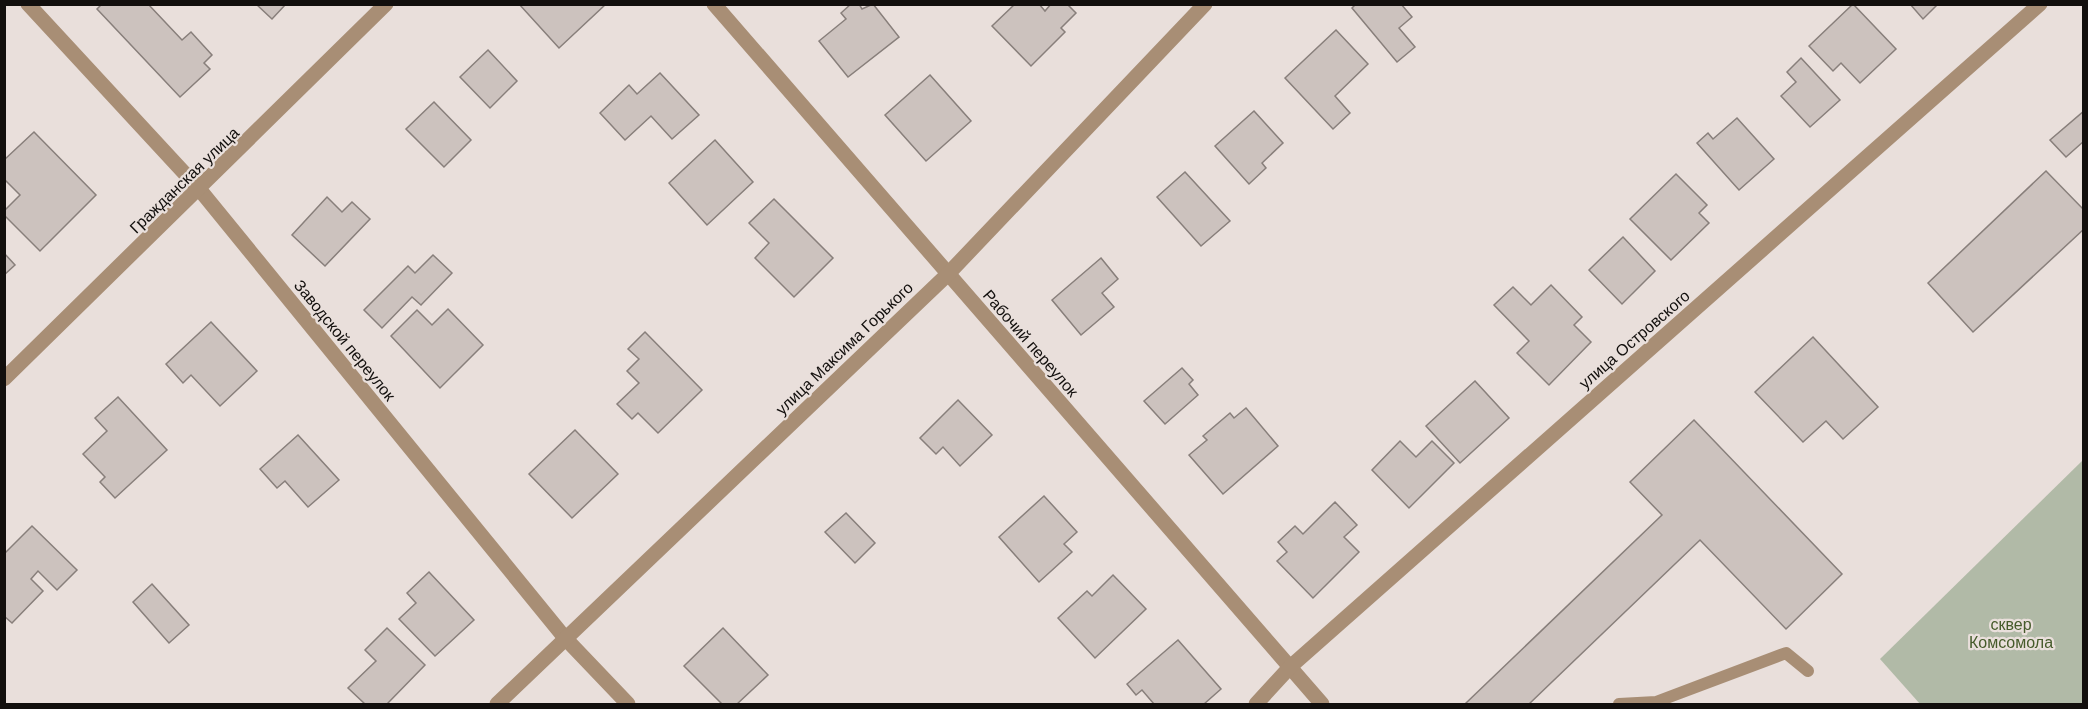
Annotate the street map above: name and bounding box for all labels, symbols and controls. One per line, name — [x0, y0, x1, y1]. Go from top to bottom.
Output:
street label: Гражданская улица — [125, 123, 244, 238]
street label: Заводской переулок — [289, 275, 401, 406]
street label: улица Максима Горького — [771, 277, 918, 420]
street label: Рабочий переулок — [978, 285, 1084, 402]
street label: улица Островского — [1574, 285, 1694, 393]
park label: сквер Комсомола — [1969, 614, 2053, 653]

